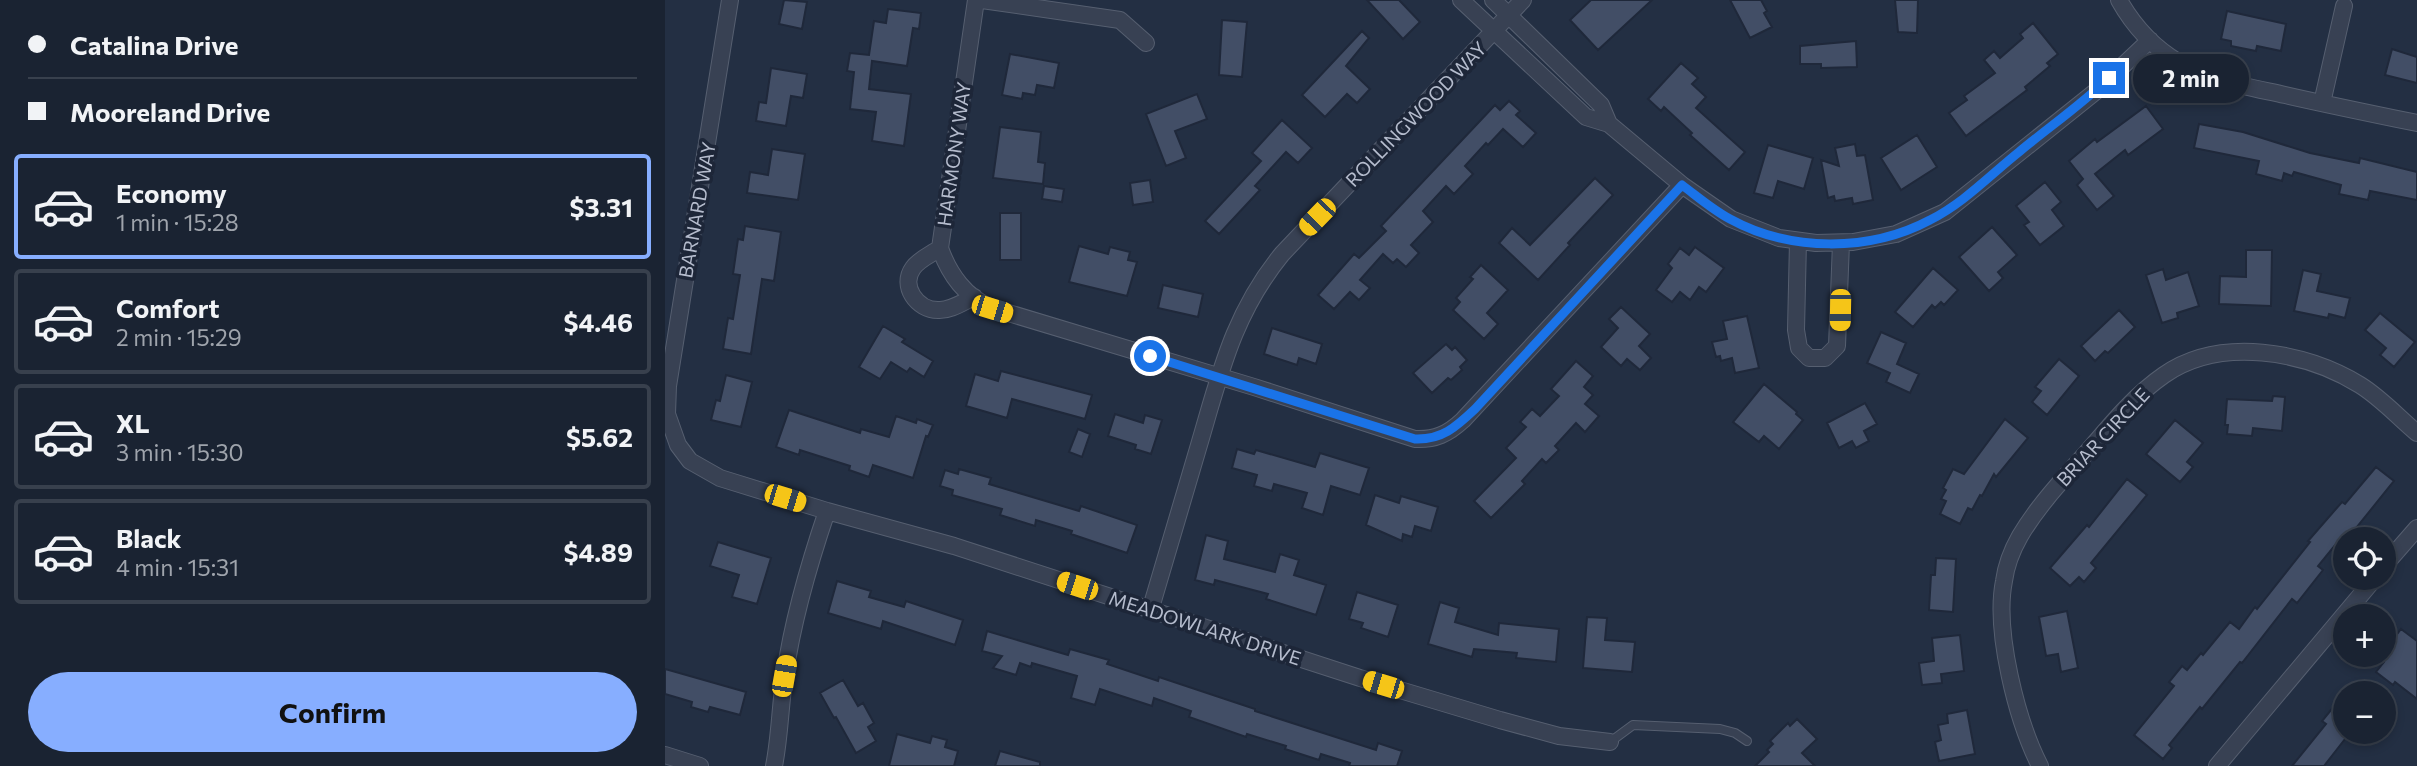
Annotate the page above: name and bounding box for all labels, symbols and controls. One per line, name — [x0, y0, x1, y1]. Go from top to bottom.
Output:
text: Catalina Drive — [70, 29, 239, 60]
street label: ROLLINGWOOD WAY — [1340, 36, 1491, 191]
callout: 2 min — [2133, 54, 2249, 102]
route end — [2093, 62, 2125, 94]
text: 2 min — [2162, 64, 2220, 92]
street label: HARMONY WAY — [932, 80, 975, 228]
text: Mooreland Drive — [70, 96, 270, 127]
street label: BARNARD WAY — [673, 140, 720, 280]
icon: car — [32, 175, 95, 238]
text: Economy — [116, 177, 227, 208]
text: $3.31 — [569, 191, 633, 222]
car — [1295, 195, 1340, 239]
text: 1 min · 15:28 — [116, 208, 239, 236]
car — [1830, 289, 1851, 331]
icon: car — [32, 290, 95, 353]
text: Comfort — [116, 292, 219, 323]
car — [969, 293, 1016, 325]
text: $4.46 — [564, 306, 633, 337]
text: 2 min · 15:29 — [116, 323, 242, 351]
route start — [1134, 340, 1166, 372]
street label: BRIAR CIRCLE — [2051, 383, 2154, 490]
icon: car — [32, 405, 95, 468]
text: XL — [116, 407, 150, 438]
text: $5.62 — [566, 421, 633, 452]
text: 3 min · 15:30 — [116, 438, 244, 466]
car — [762, 482, 809, 514]
icon: car — [32, 520, 95, 583]
text: Black — [116, 522, 182, 553]
map controls — [2333, 527, 2396, 744]
button: locate — [2333, 527, 2396, 590]
text: $4.89 — [564, 536, 633, 567]
text: 4 min · 15:31 — [116, 553, 239, 581]
car — [1054, 570, 1101, 602]
street label: MEADOWLARK DRIVE — [1106, 586, 1304, 669]
button: + — [2333, 604, 2396, 667]
car — [771, 653, 798, 699]
car — [1360, 669, 1407, 701]
button: Confirm — [28, 672, 637, 752]
button: − — [2333, 681, 2396, 744]

